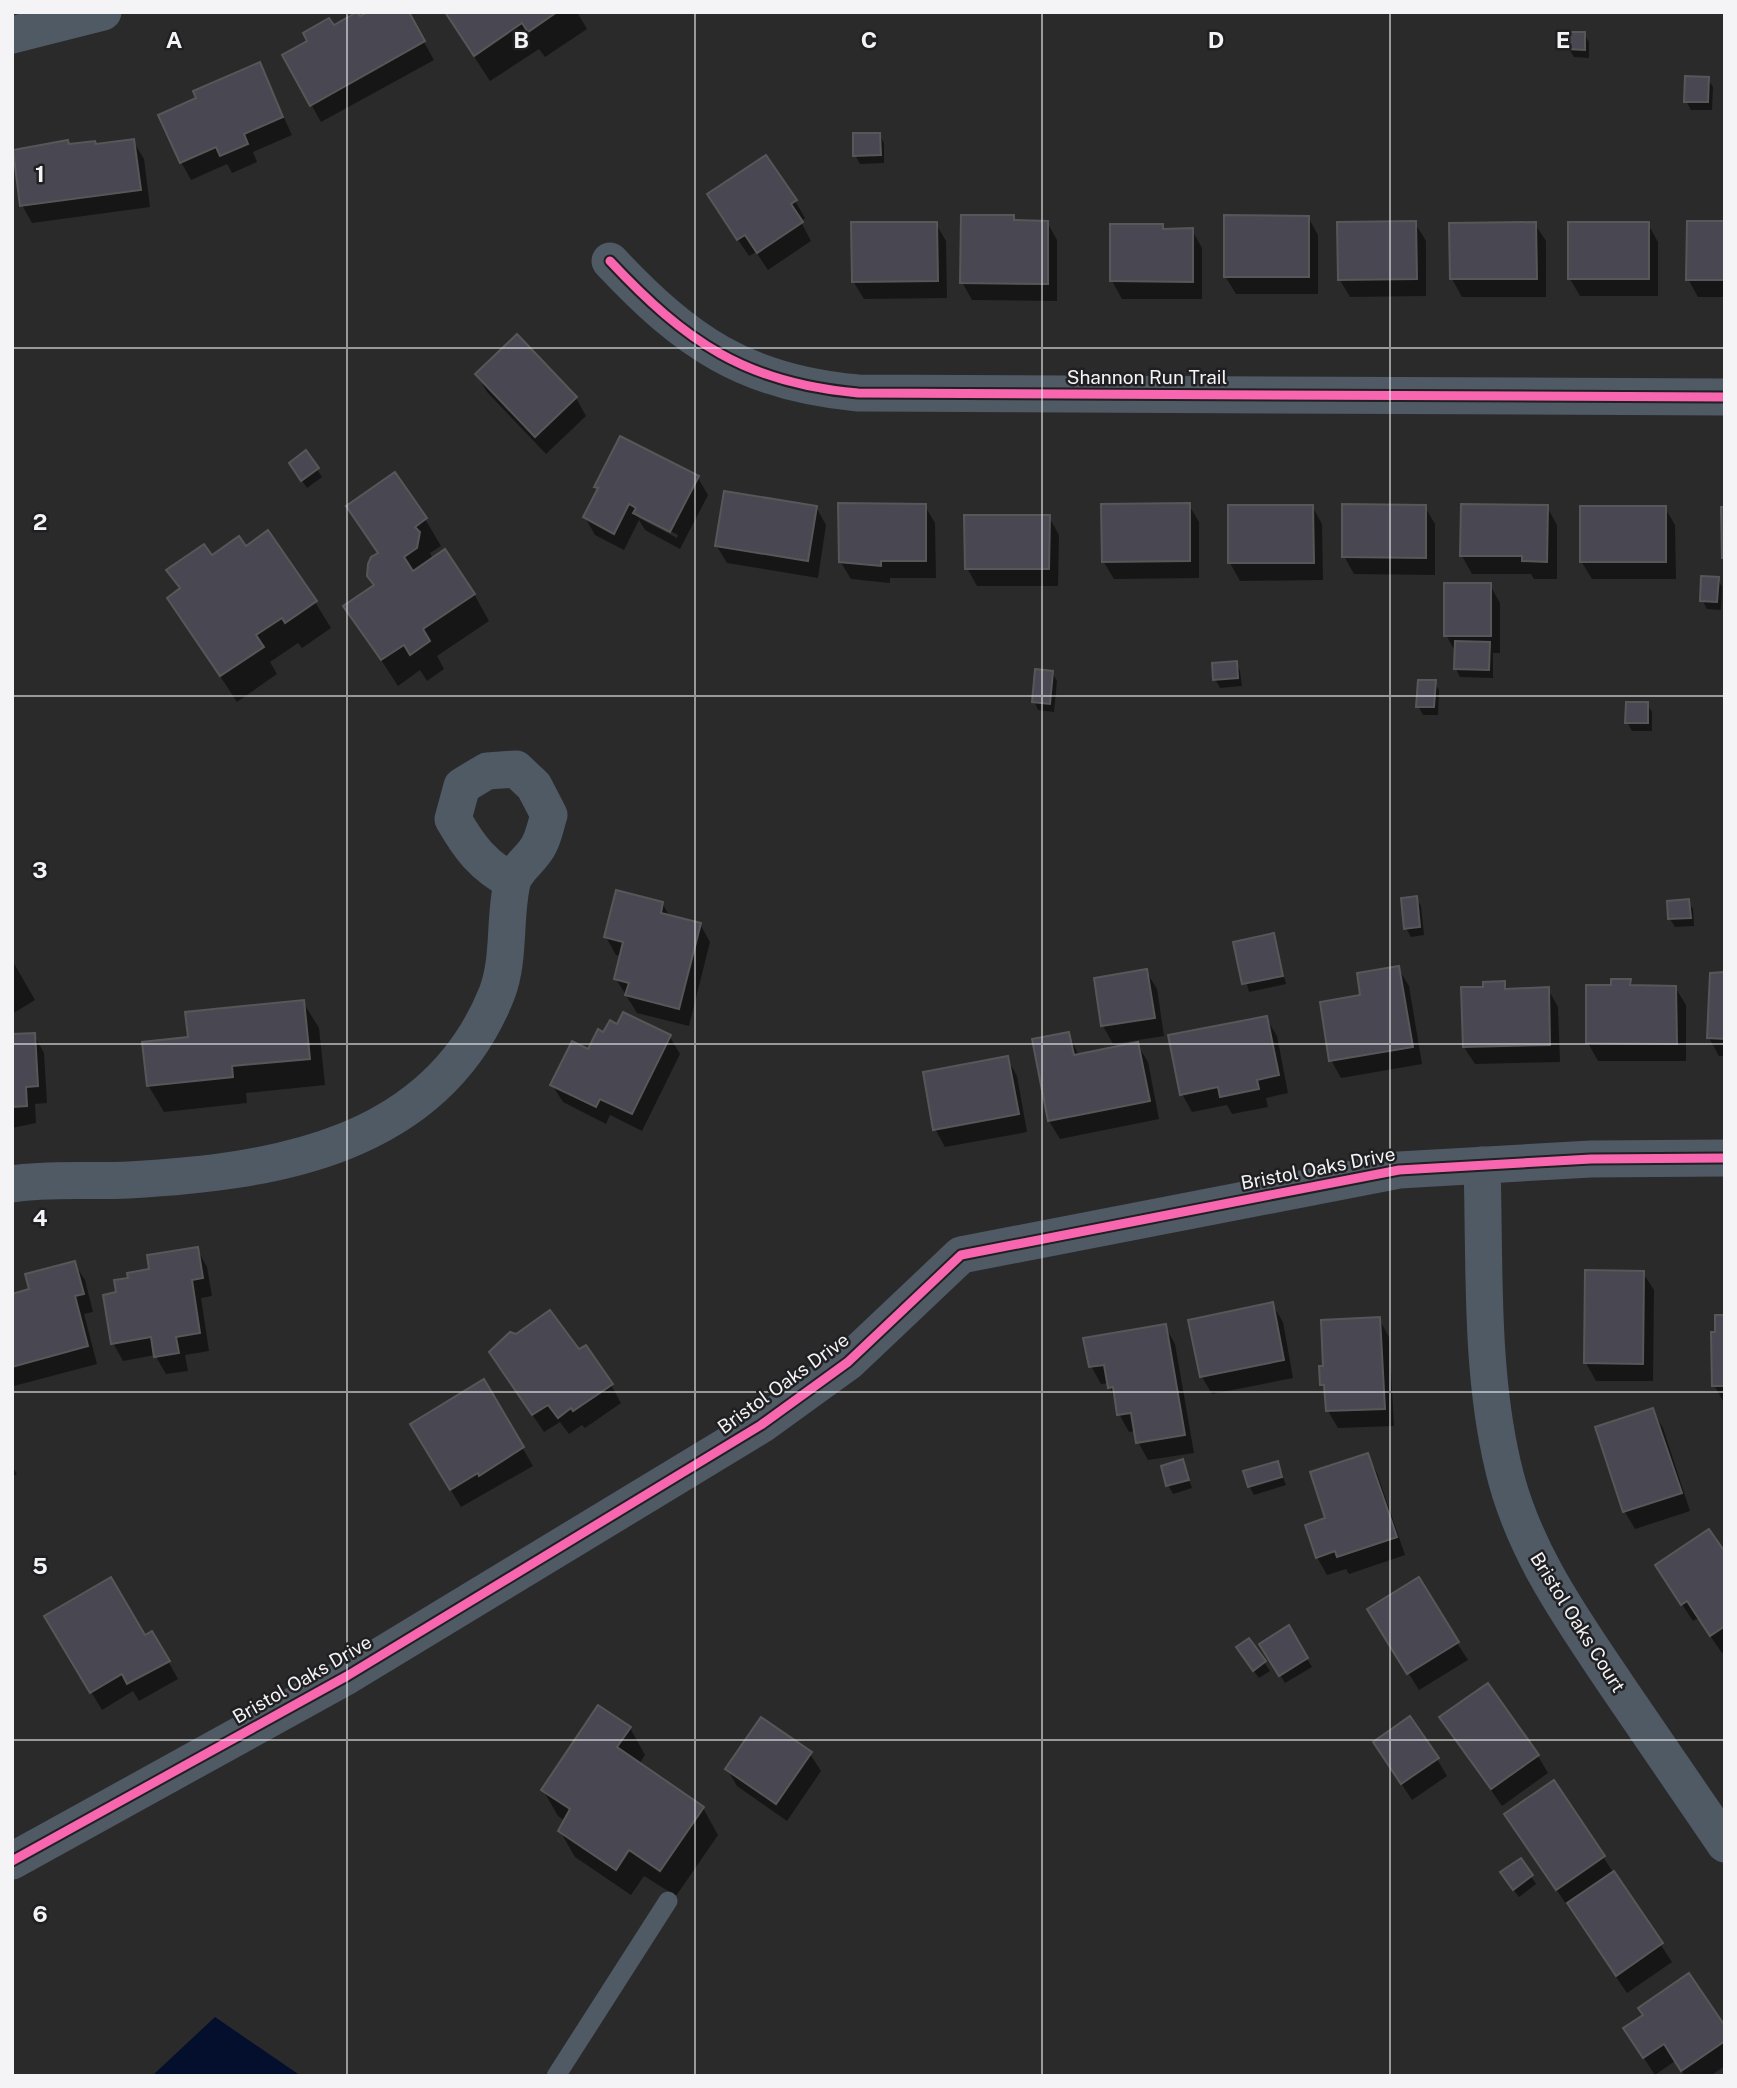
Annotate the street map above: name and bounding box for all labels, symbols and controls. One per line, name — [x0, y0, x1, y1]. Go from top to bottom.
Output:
text: A — [166, 26, 183, 53]
text: B — [513, 26, 529, 53]
text: C — [861, 26, 877, 53]
text: D — [1208, 26, 1224, 53]
text: E — [1556, 26, 1570, 53]
text: 1 — [35, 160, 45, 187]
street label: Shannon Run Trail — [1067, 366, 1227, 388]
text: 2 — [33, 508, 47, 535]
text: 3 — [32, 856, 48, 883]
street label: Bristol Oaks Drive — [1239, 1142, 1397, 1194]
text: 4 — [32, 1204, 48, 1231]
street label: Bristol Oaks Drive — [713, 1328, 853, 1438]
street label: Bristol Oaks Court — [1526, 1548, 1630, 1696]
text: 5 — [32, 1552, 48, 1579]
street label: Bristol Oaks Drive — [229, 1630, 375, 1728]
text: 6 — [32, 1900, 48, 1927]

